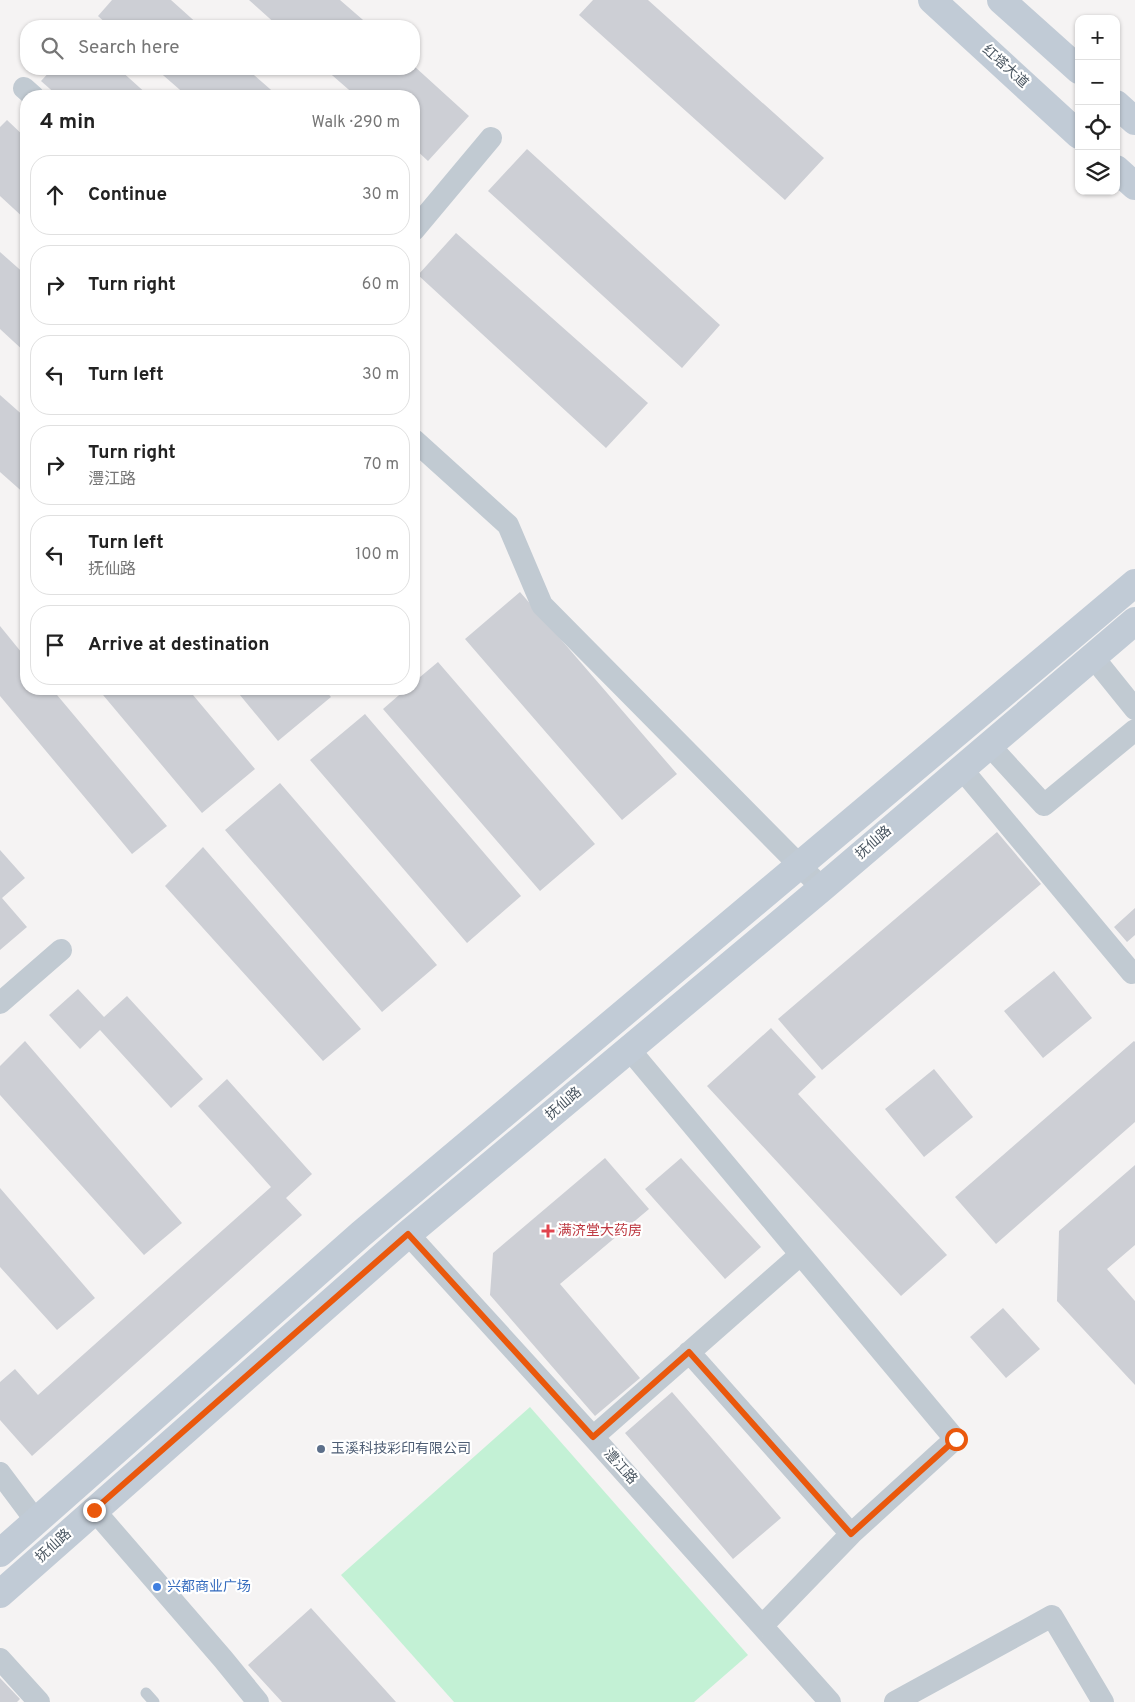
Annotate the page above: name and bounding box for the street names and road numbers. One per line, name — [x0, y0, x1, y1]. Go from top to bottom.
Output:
street label: 红塔大道 — [979, 42, 1031, 92]
street label: 抚仙路 — [852, 822, 895, 863]
street label: 抚仙路 — [542, 1083, 586, 1124]
street label: 澧江路 — [600, 1446, 640, 1488]
street label: 抚仙路 — [32, 1525, 75, 1566]

